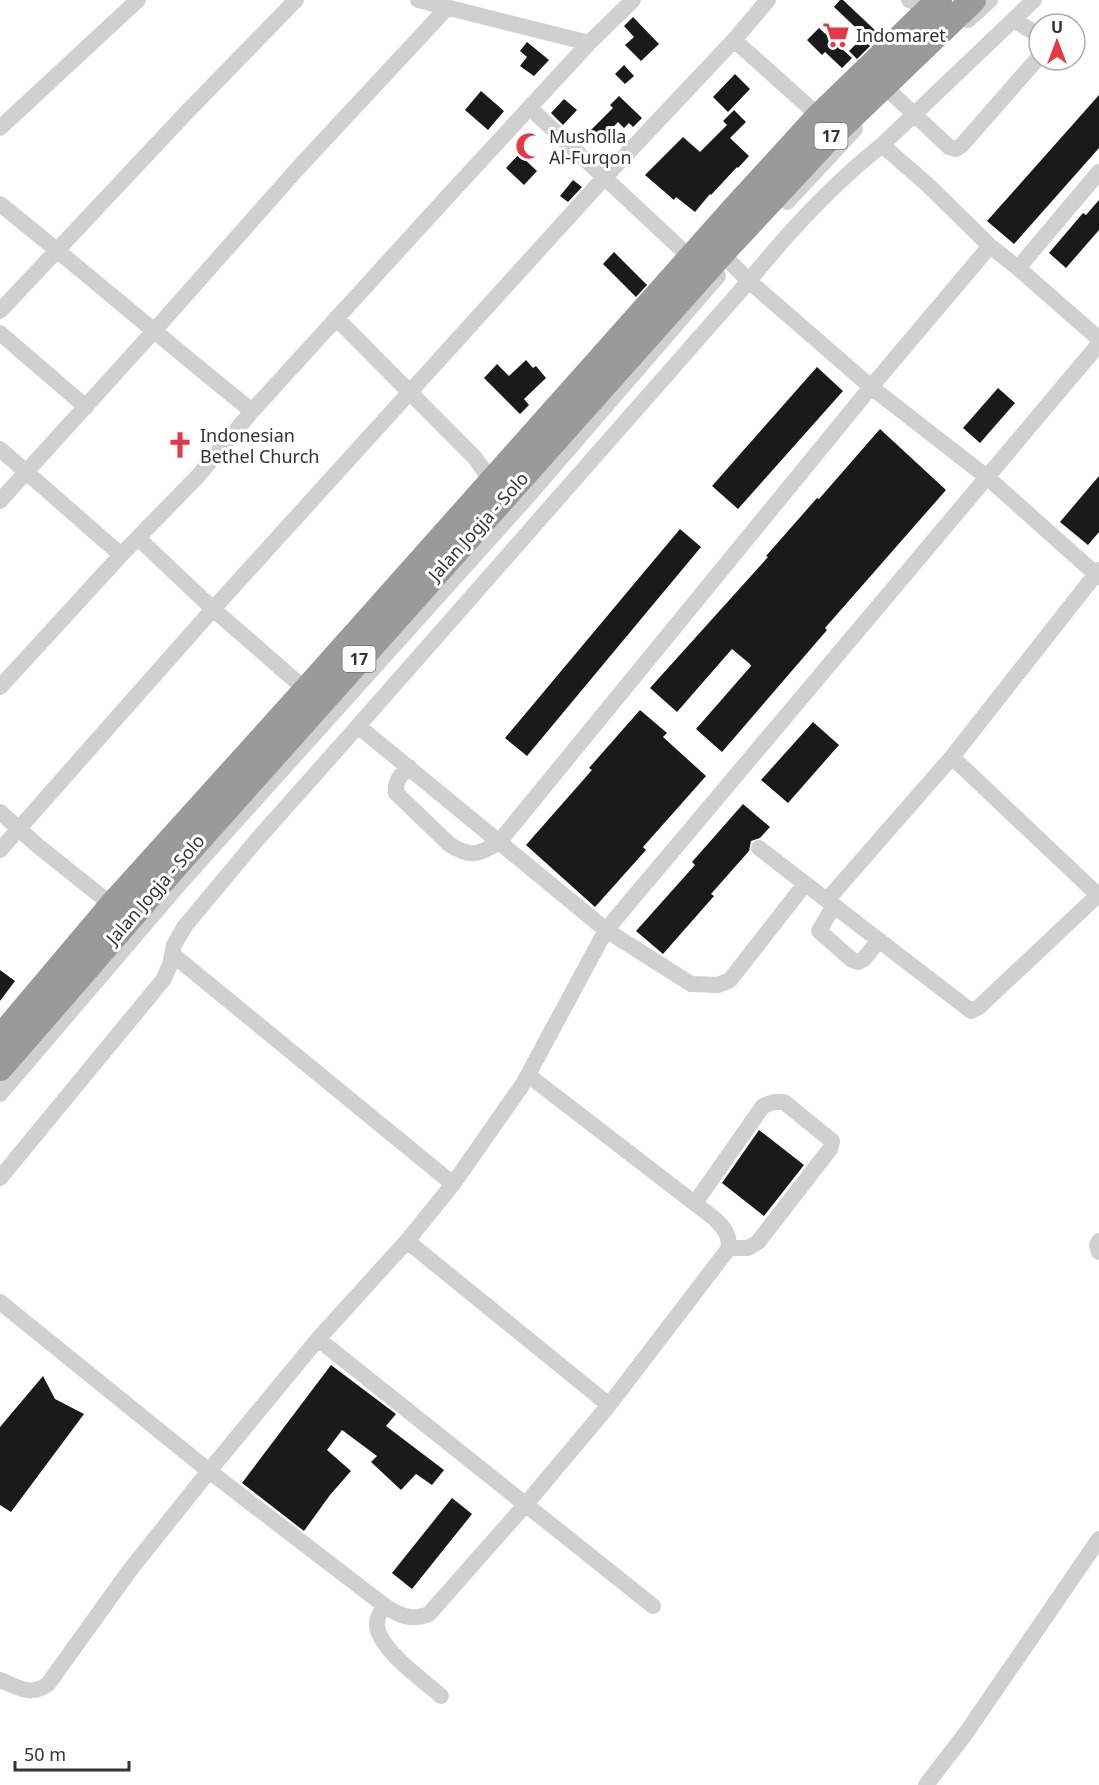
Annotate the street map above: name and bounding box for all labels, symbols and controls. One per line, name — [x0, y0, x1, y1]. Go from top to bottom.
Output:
north arrow — [1027, 12, 1087, 72]
text: U — [1051, 16, 1063, 38]
supermarket icon: Indomaret — [821, 20, 851, 50]
place label: Indomaret — [856, 23, 946, 47]
road number: 17 — [814, 123, 848, 149]
place label: Musholla Al-Furqon — [549, 124, 632, 169]
mosque icon: Musholla Al-Furqon — [514, 131, 544, 161]
place label: Indonesian Bethel Church — [200, 423, 319, 468]
church icon: Indonesian Bethel Church — [165, 430, 195, 460]
street label: Jalan Jogja - Solo — [421, 466, 533, 587]
road number: 17 — [342, 646, 376, 672]
street label: Jalan Jogja - Solo — [99, 829, 210, 951]
scale bar — [15, 1734, 129, 1772]
text: 50 m — [24, 1742, 66, 1766]

